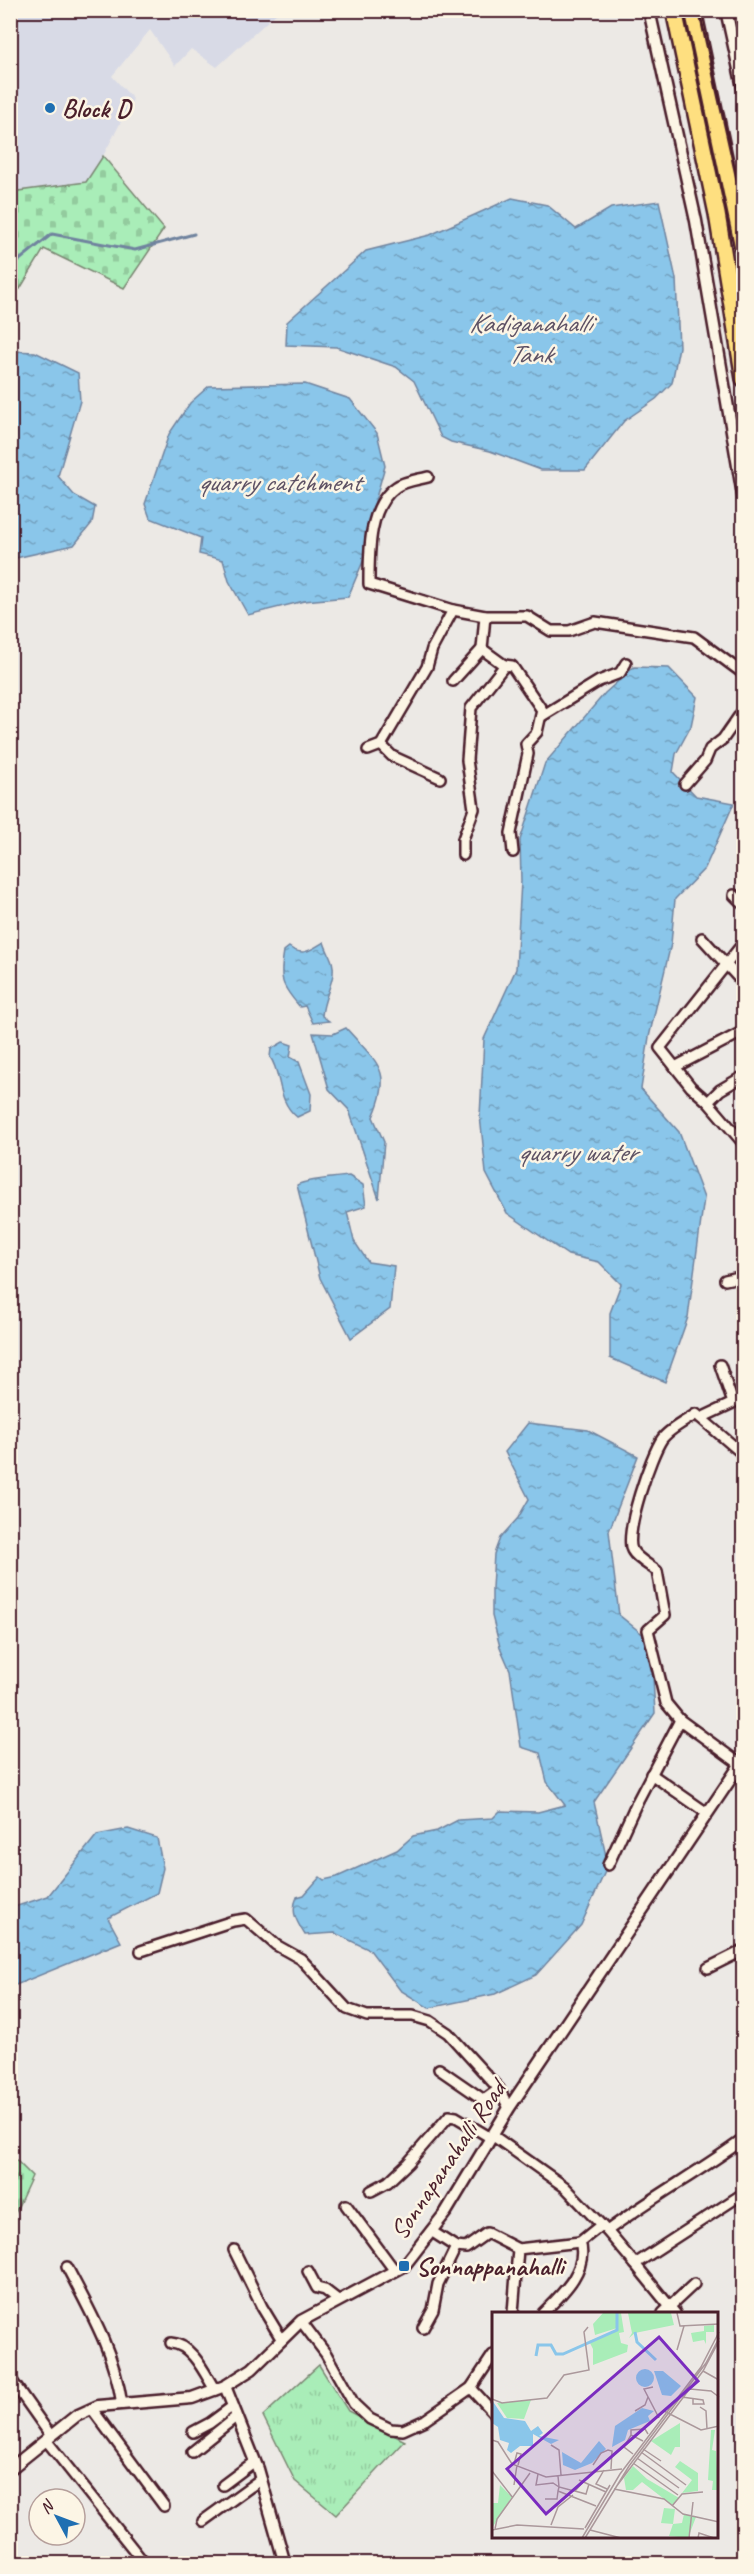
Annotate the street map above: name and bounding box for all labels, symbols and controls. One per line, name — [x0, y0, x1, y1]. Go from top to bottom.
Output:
place label: Block D — [62, 92, 133, 125]
marker: Block D — [43, 101, 57, 115]
water label: Kadiganahalli Tank — [469, 306, 598, 371]
water label: quarry catchment — [198, 465, 365, 499]
water label: quarry water — [518, 1135, 641, 1169]
street label: Sonnapanahalli Road — [383, 2071, 515, 2246]
place label: Sonnappanahalli — [416, 2250, 568, 2283]
marker: Sonnappanahalli — [397, 2259, 411, 2273]
inset map — [492, 2312, 718, 2538]
north arrow — [27, 2487, 87, 2547]
text: N — [36, 2495, 59, 2518]

